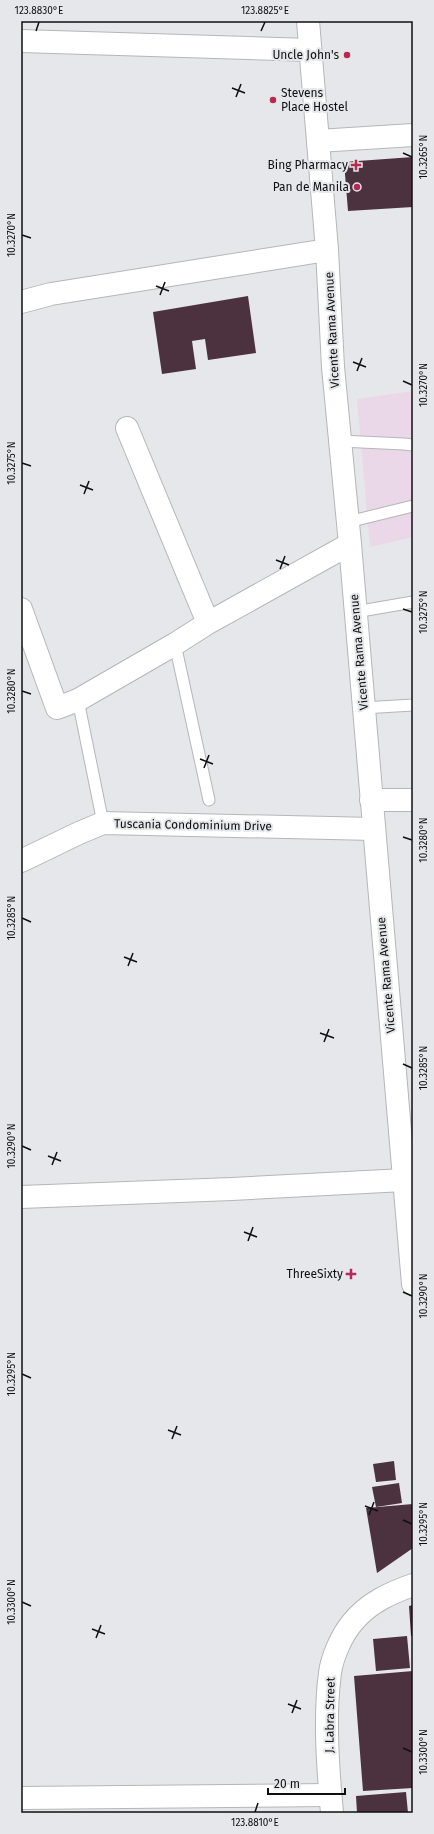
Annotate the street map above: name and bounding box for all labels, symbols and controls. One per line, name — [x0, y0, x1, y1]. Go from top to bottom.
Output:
text: 123.8830°E — [15, 5, 63, 17]
text: 123.8825°E — [241, 5, 289, 17]
place label: Uncle John's — [272, 48, 339, 62]
marker: Uncle John's — [342, 50, 352, 60]
place label: Stevens Place Hostel — [281, 86, 349, 114]
marker: Stevens Place Hostel — [268, 95, 278, 105]
text: 10.3265°N — [418, 135, 430, 179]
place label: Bing Pharmacy — [267, 158, 348, 172]
marker: Bing Pharmacy — [351, 160, 361, 170]
place label: Pan de Manila — [273, 180, 349, 194]
marker: Pan de Manila — [352, 182, 362, 192]
text: 10.3270°N — [6, 213, 18, 257]
street label: Vicente Rama Avenue — [322, 271, 342, 389]
text: 10.3270°N — [418, 363, 430, 407]
text: 10.3275°N — [6, 441, 18, 485]
text: 10.3275°N — [418, 590, 430, 634]
street label: Vicente Rama Avenue — [347, 593, 371, 711]
text: 10.3280°N — [6, 668, 18, 714]
street label: Tuscania Condominium Drive — [114, 817, 272, 833]
text: 10.3280°N — [418, 817, 430, 863]
text: 10.3285°N — [6, 896, 18, 940]
street label: Vicente Rama Avenue — [374, 916, 398, 1034]
text: 10.3285°N — [418, 1046, 430, 1090]
text: 10.3290°N — [6, 1123, 18, 1169]
place label: ThreeSixty — [286, 1267, 343, 1281]
marker: ThreeSixty — [346, 1269, 356, 1279]
text: 10.3290°N — [418, 1273, 430, 1319]
text: 10.3295°N — [6, 1352, 18, 1396]
text: 10.3295°N — [418, 1502, 430, 1546]
text: 10.3300°N — [6, 1579, 18, 1625]
street label: J. Labra Street — [322, 1676, 338, 1753]
text: 10.3300°N — [418, 1729, 430, 1775]
scale bar — [268, 1770, 345, 1796]
text: 20 m — [274, 1777, 300, 1791]
text: 123.8810°E — [231, 1817, 279, 1829]

